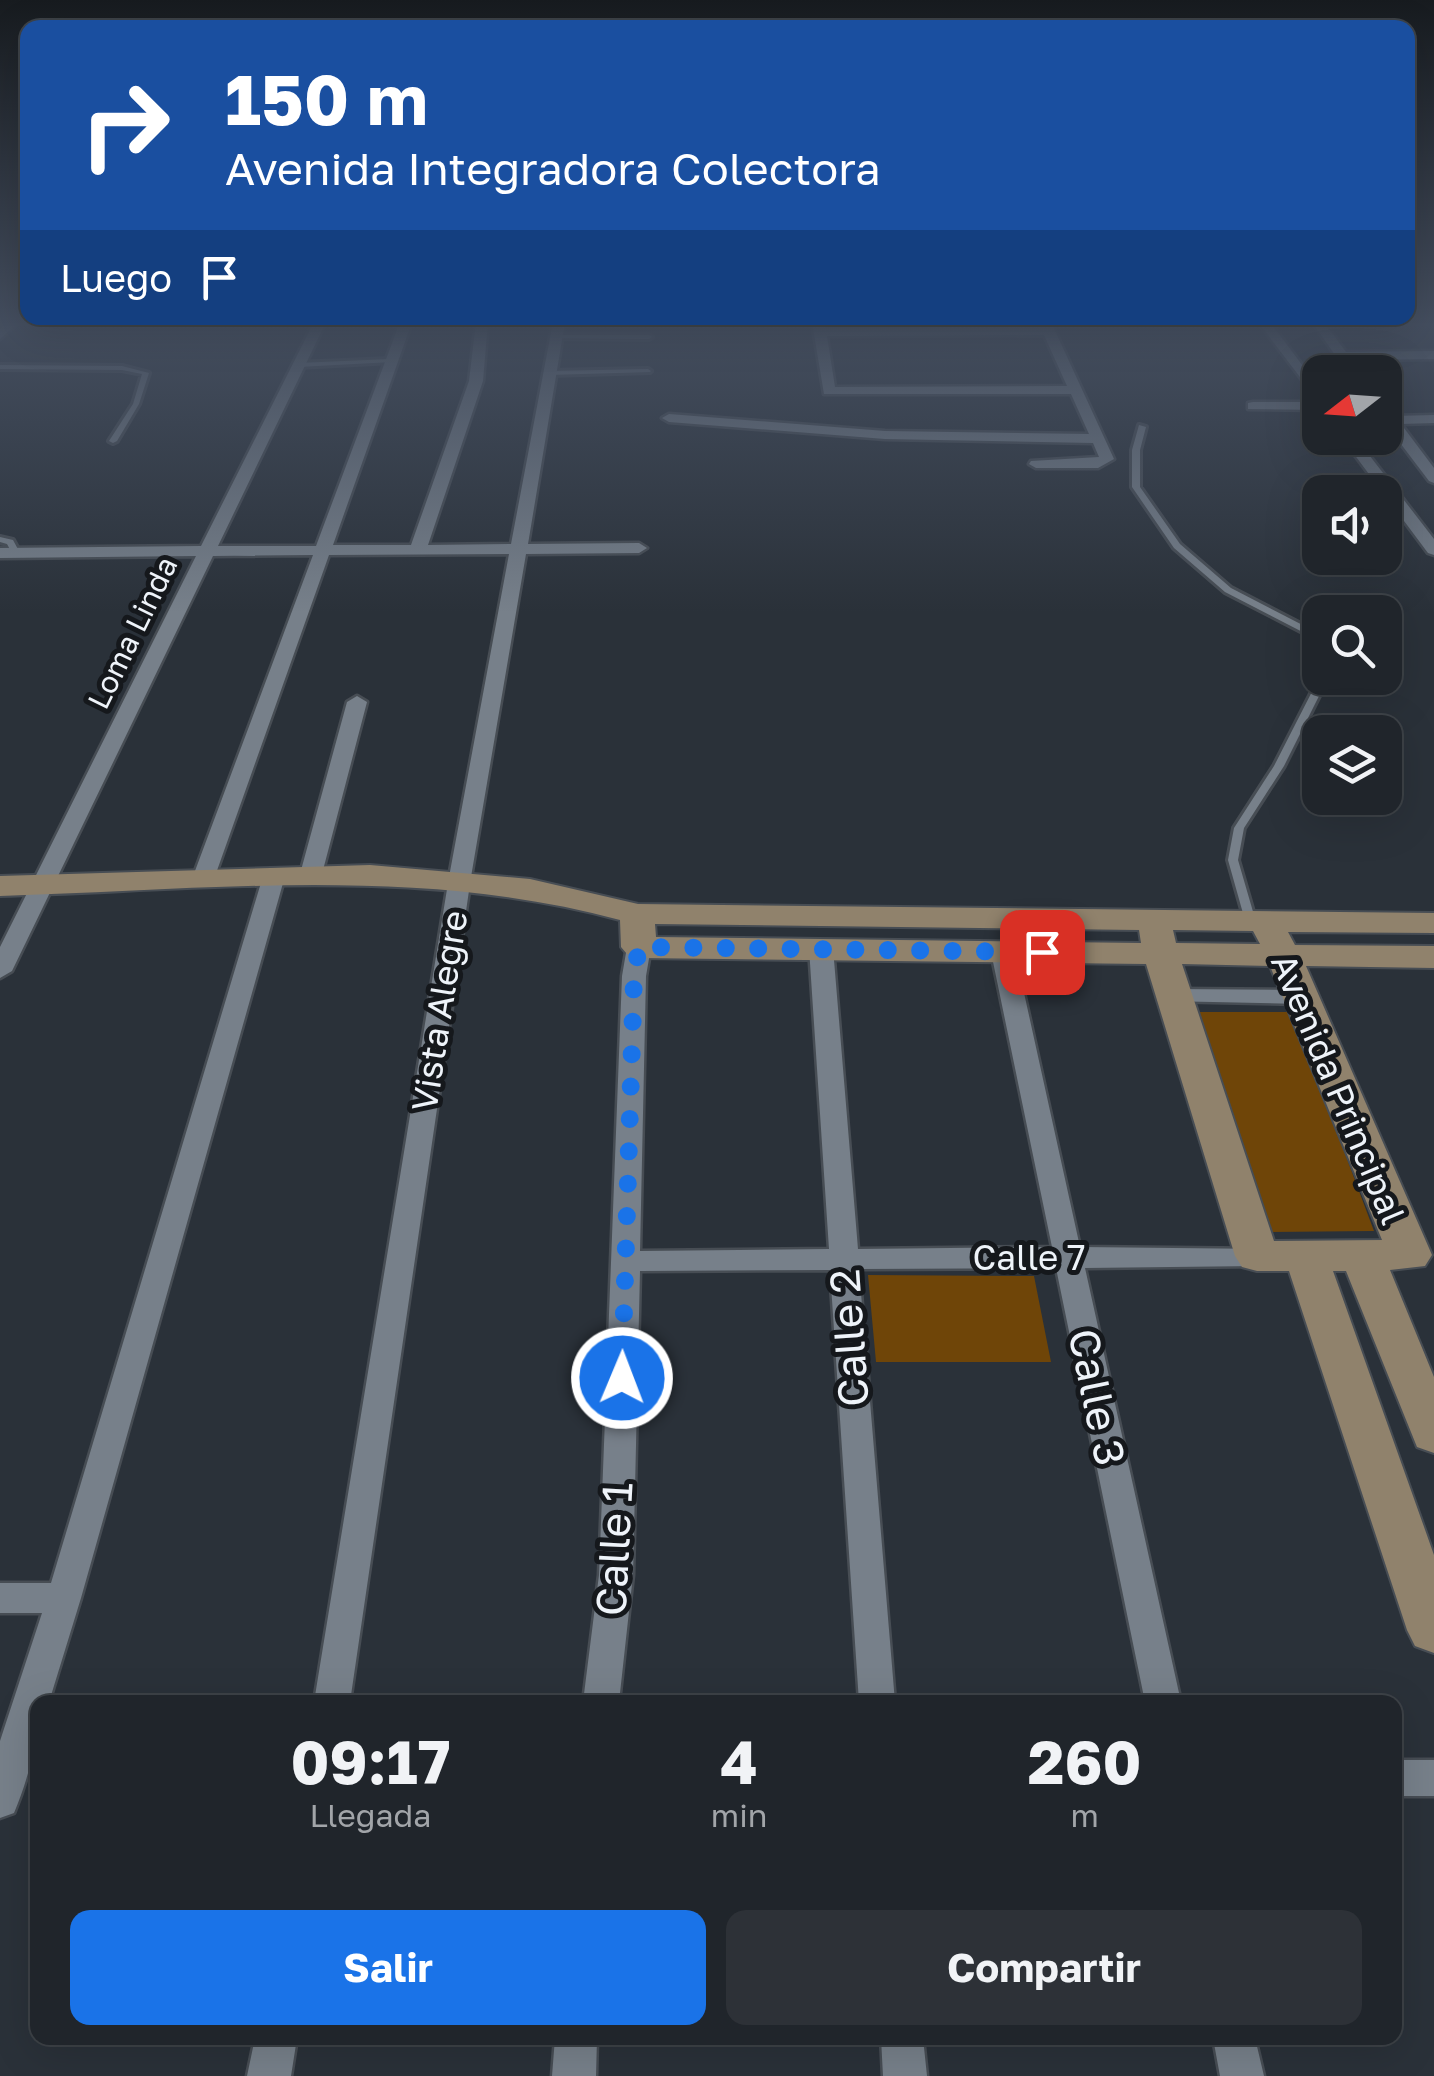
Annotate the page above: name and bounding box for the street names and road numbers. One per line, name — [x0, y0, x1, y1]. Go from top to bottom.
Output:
street label: Loma Linda — [80, 551, 184, 715]
street label: Vista Alegre — [402, 907, 476, 1114]
street label: Avenida Principal — [1263, 947, 1415, 1230]
street label: Calle 7 — [972, 1236, 1086, 1278]
street label: Calle 2 — [818, 1268, 878, 1409]
street label: Calle 3 — [1059, 1324, 1137, 1470]
street label: Calle 1 — [585, 1481, 641, 1617]

